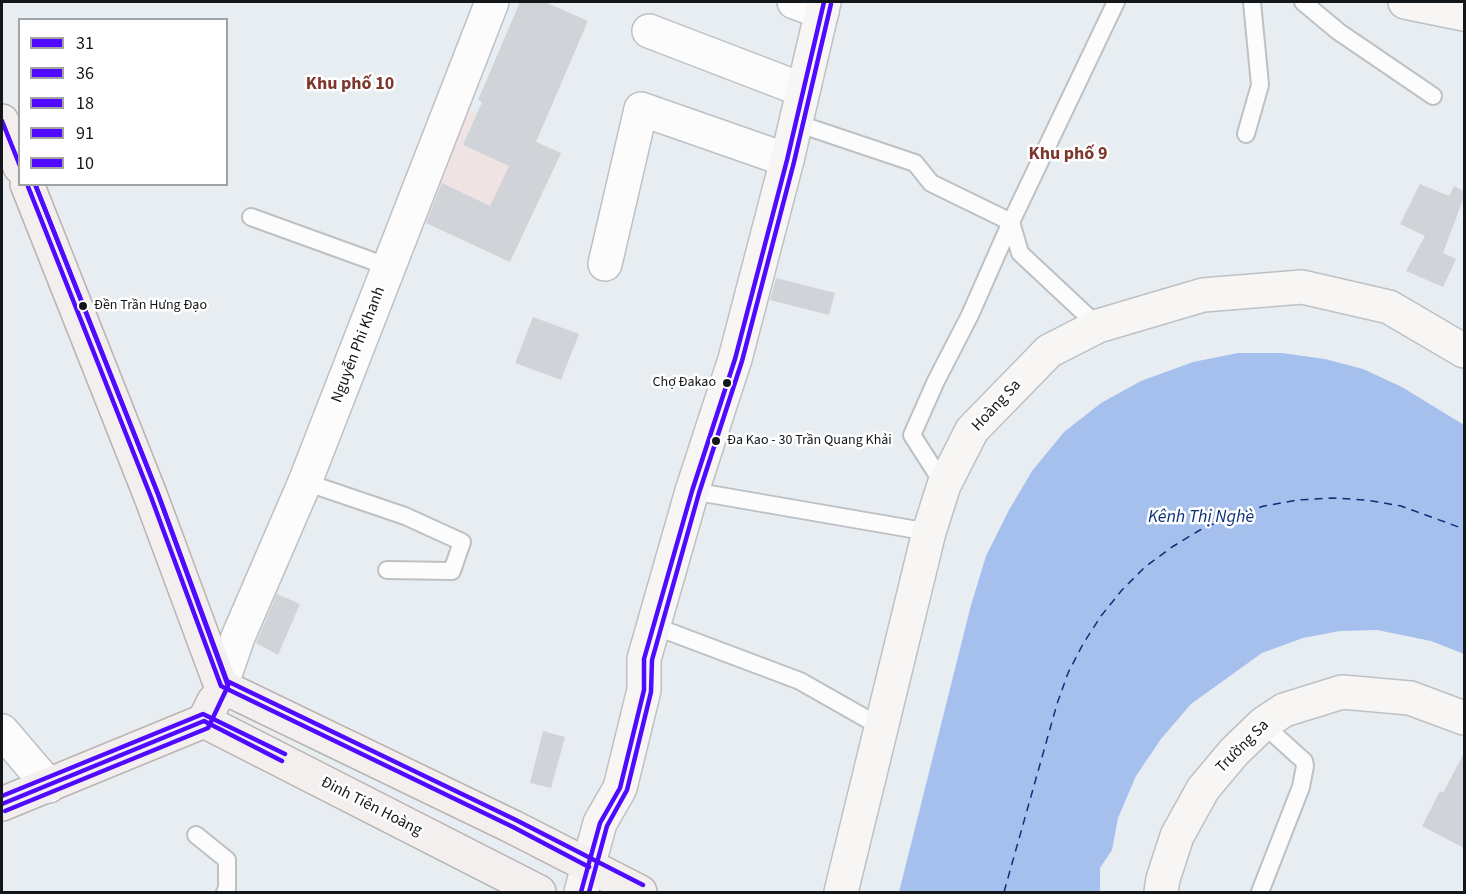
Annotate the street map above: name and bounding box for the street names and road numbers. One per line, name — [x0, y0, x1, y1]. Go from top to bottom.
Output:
street label: Nguyễn Phi Khanh — [328, 284, 390, 406]
street label: Hoàng Sa — [968, 376, 1026, 436]
street label: Trường Sa — [1212, 716, 1274, 778]
street label: Đinh Tiên Hoàng — [317, 773, 425, 841]

